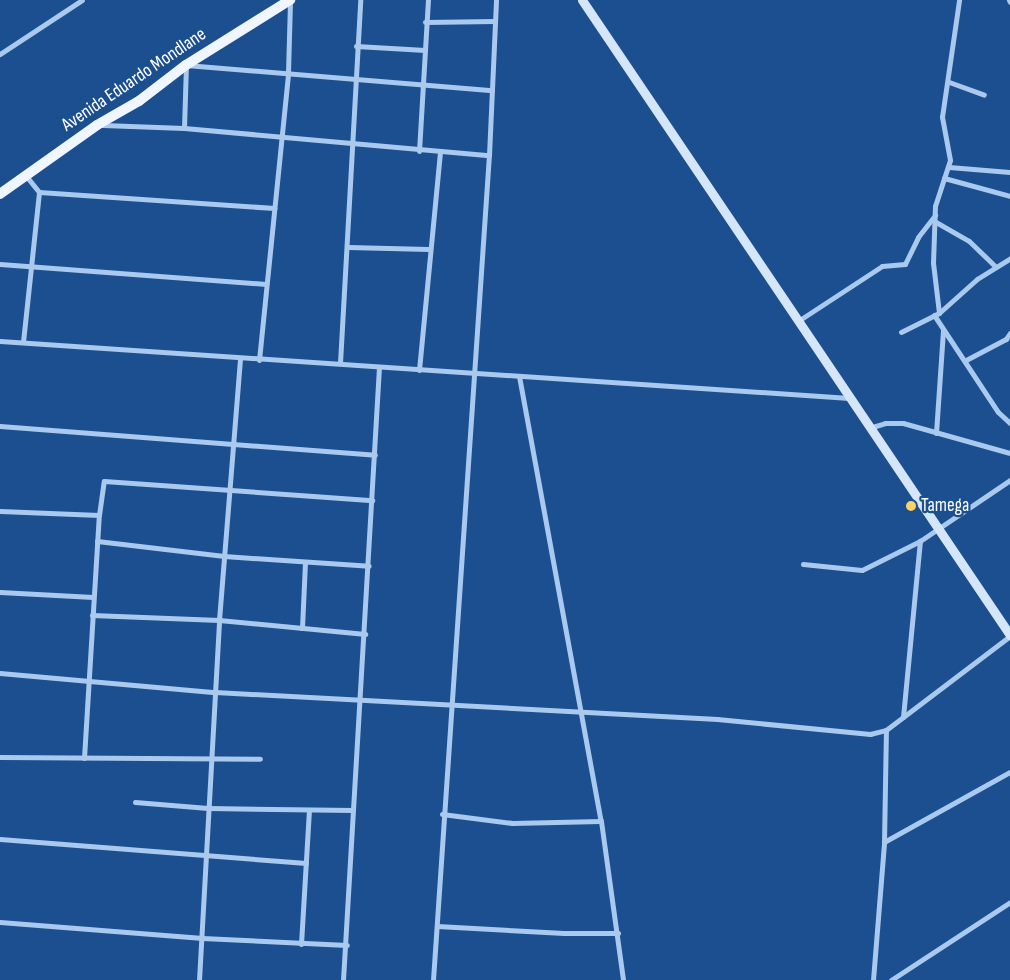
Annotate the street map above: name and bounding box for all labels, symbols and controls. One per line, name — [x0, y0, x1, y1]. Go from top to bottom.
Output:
street label: Avenida Eduardo Mondlane — [57, 23, 211, 137]
place label: Tamega — [921, 495, 969, 517]
marker: Tamega — [905, 500, 917, 512]

